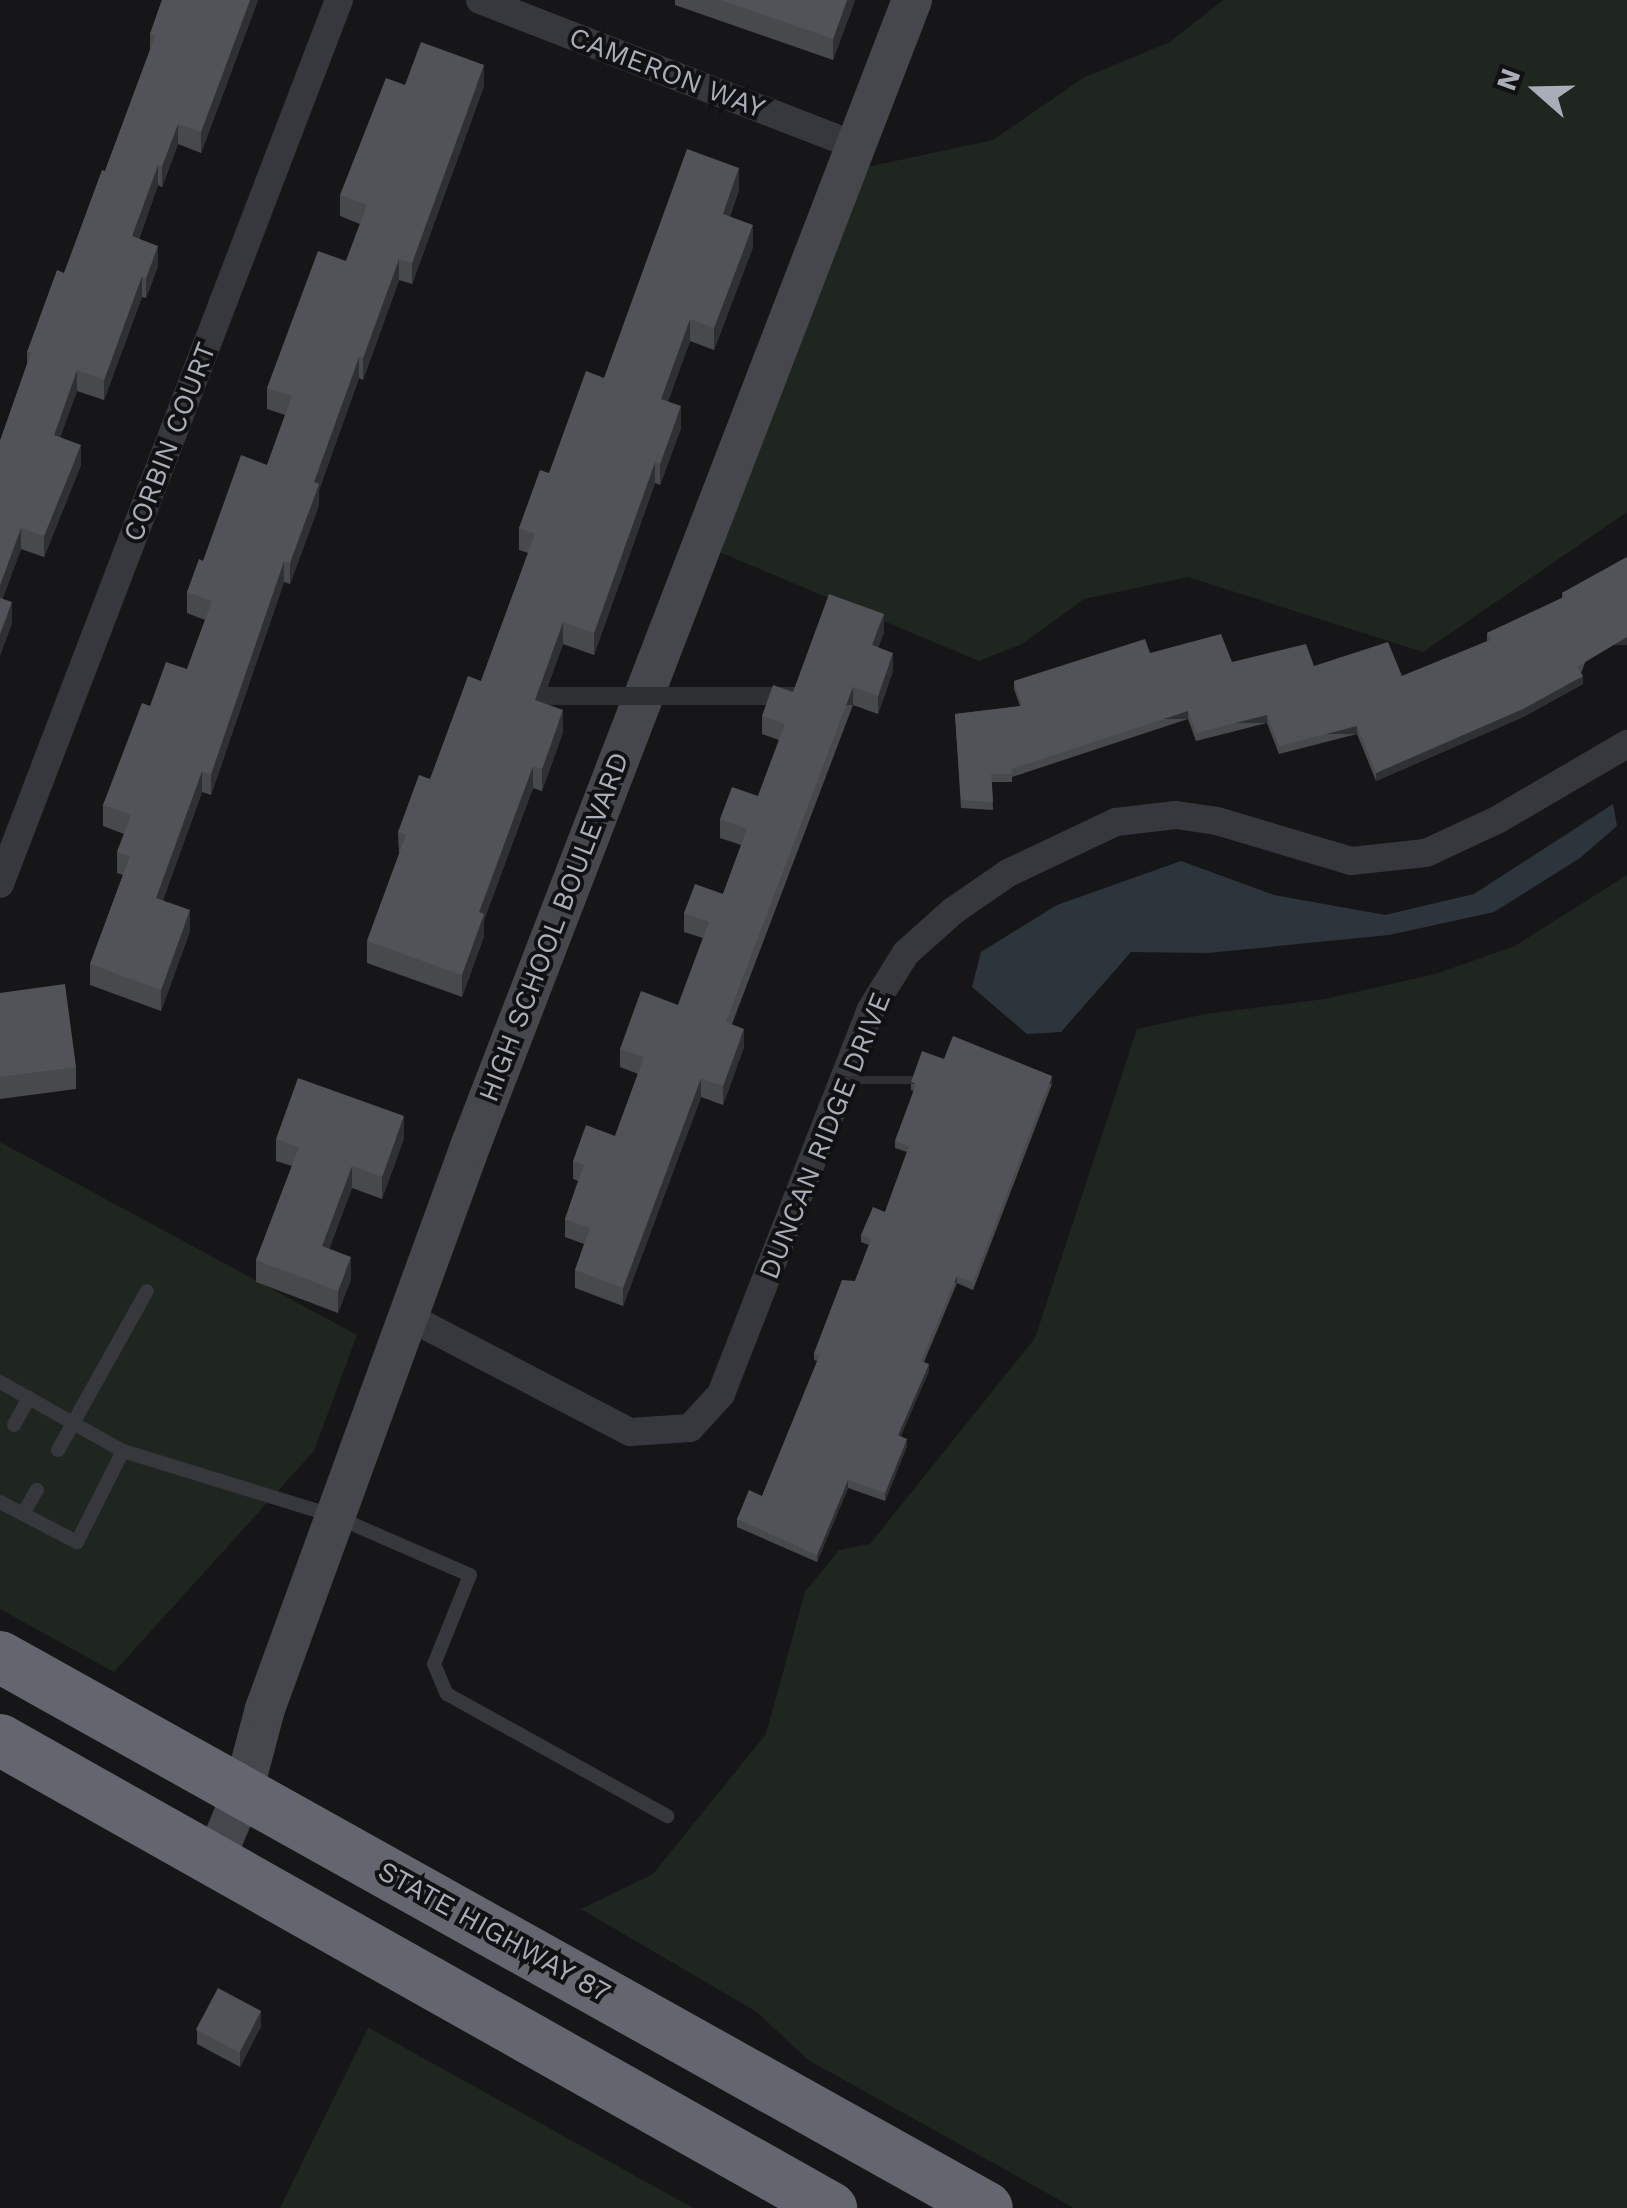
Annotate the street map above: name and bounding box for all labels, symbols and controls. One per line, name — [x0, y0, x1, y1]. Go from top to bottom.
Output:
street label: CAMERON WAY — [564, 20, 770, 126]
north arrow — [1487, 40, 1587, 140]
text: N — [1489, 64, 1527, 95]
street label: CORBIN COURT — [117, 338, 223, 546]
street label: HIGH SCHOOL BOULEVARD — [472, 747, 636, 1107]
street label: DUNCAN RIDGE DRIVE — [752, 988, 898, 1284]
street label: STATE HIGHWAY 87 — [372, 1854, 616, 2010]

